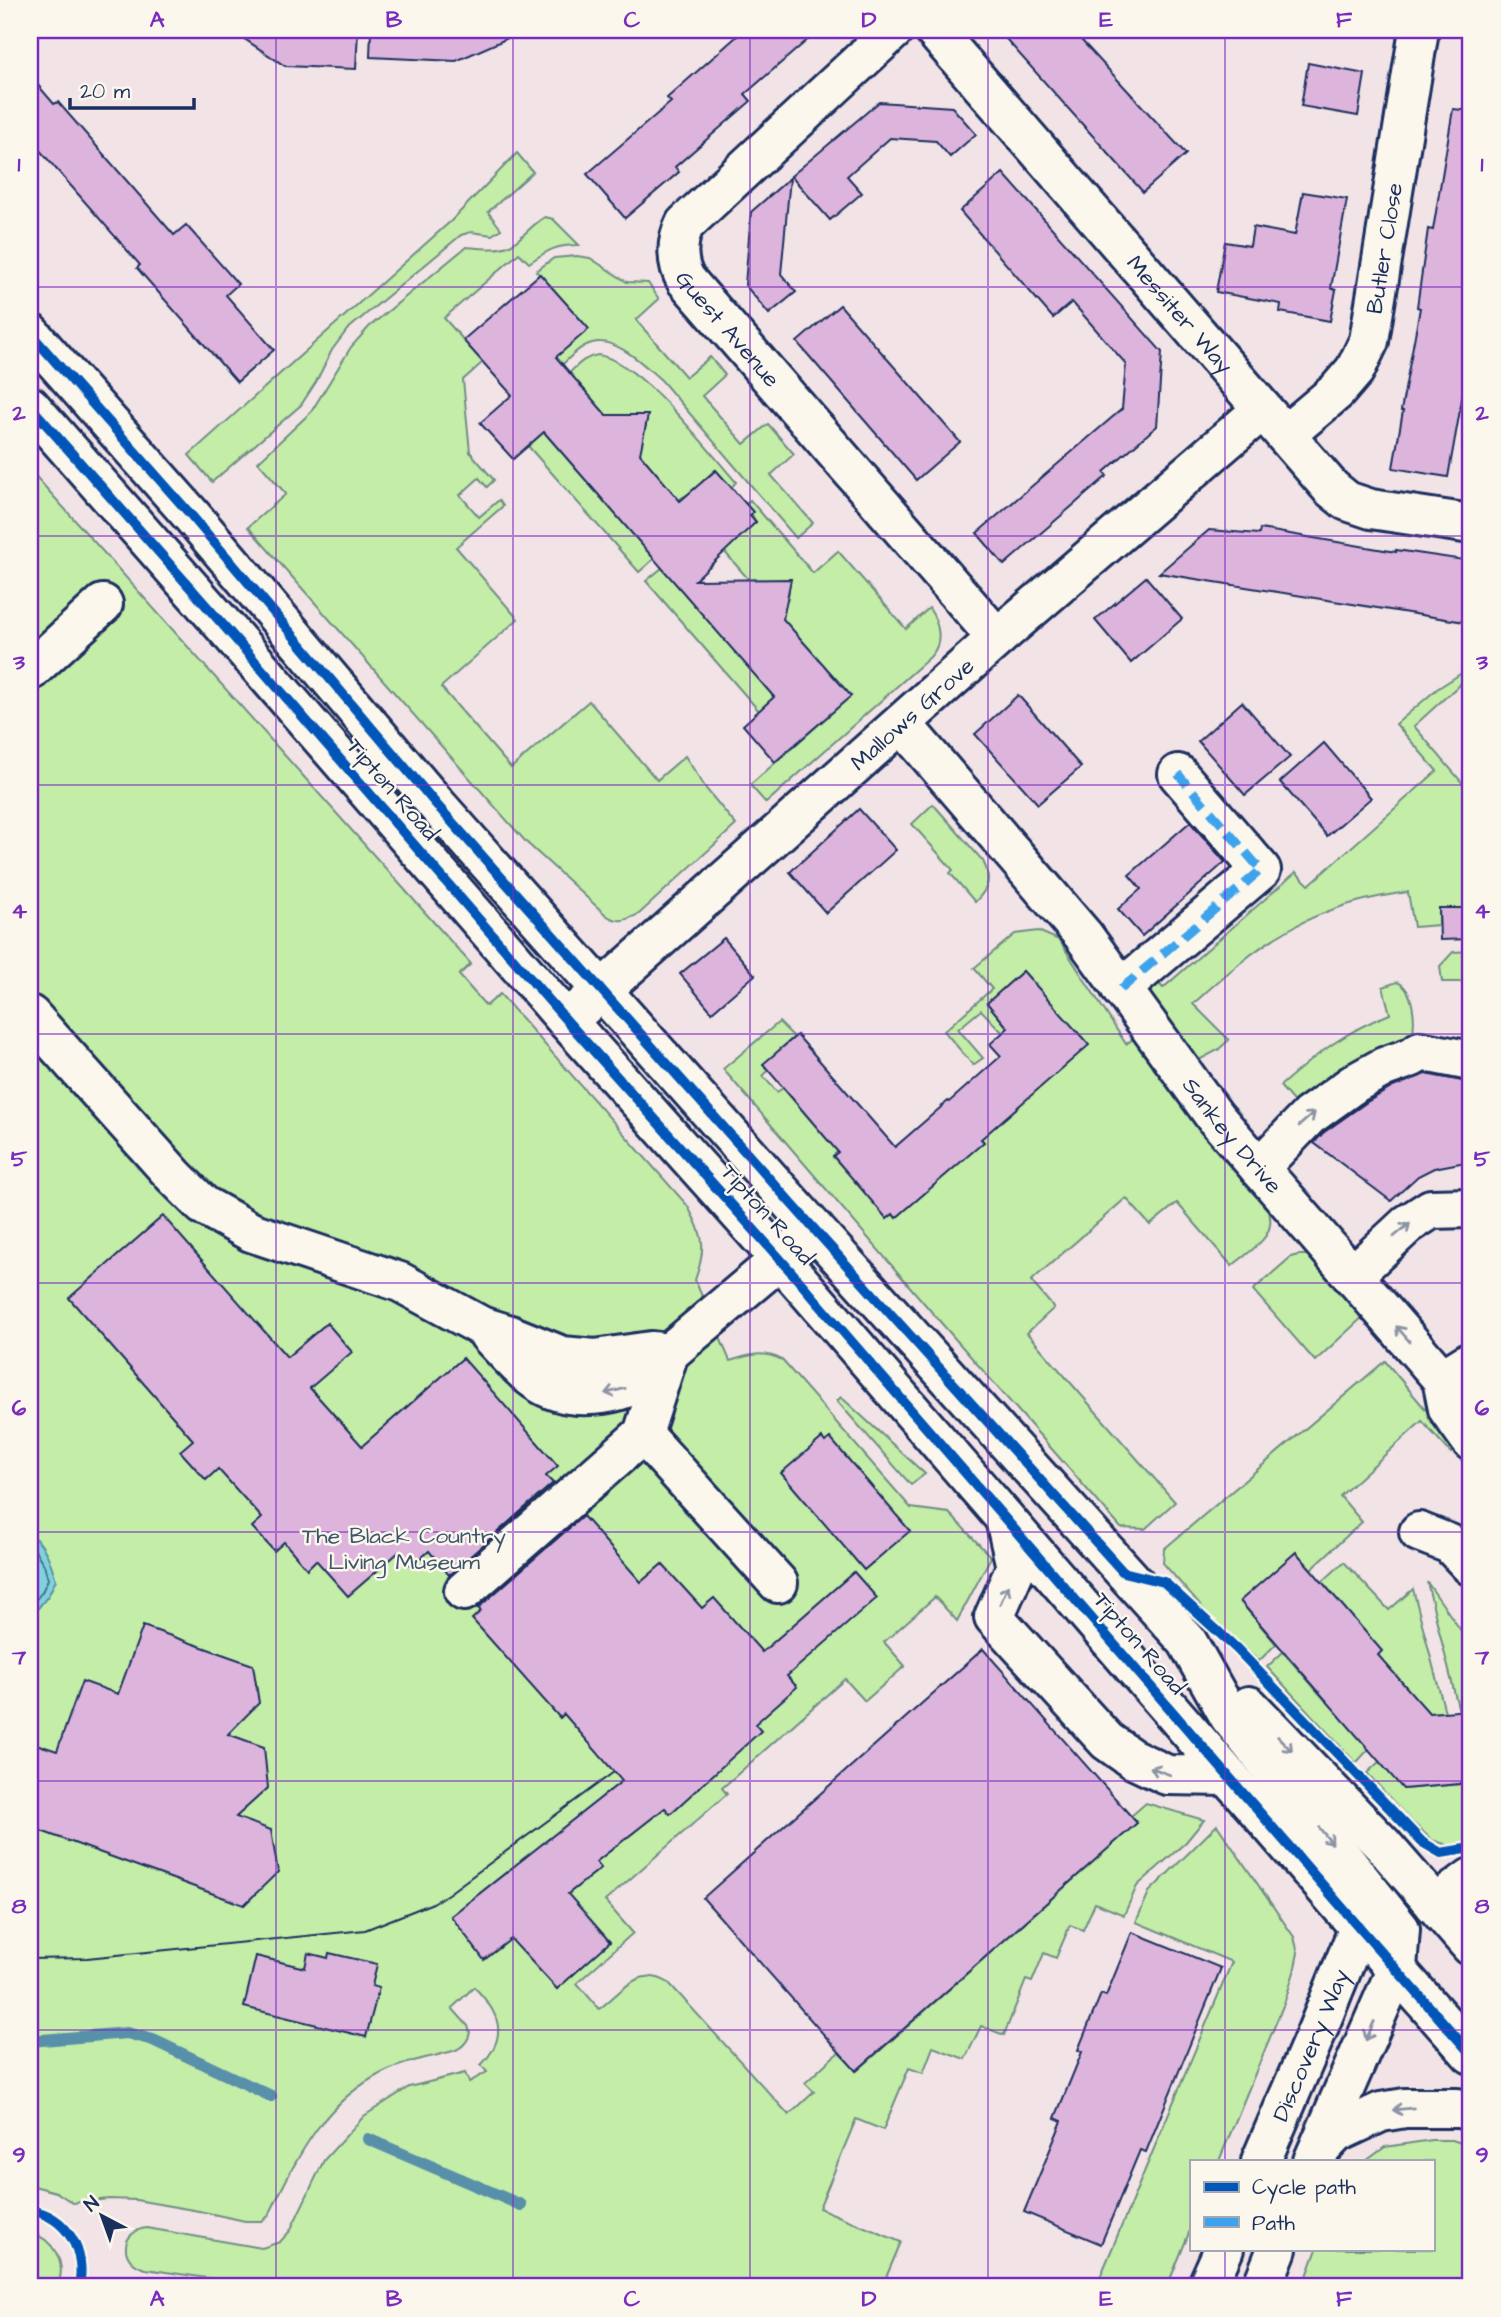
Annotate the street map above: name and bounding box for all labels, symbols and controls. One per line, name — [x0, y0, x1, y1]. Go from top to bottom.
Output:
text: A — [150, 4, 165, 36]
text: B — [386, 4, 403, 36]
text: C — [624, 4, 641, 36]
text: D — [862, 4, 877, 36]
text: E — [1099, 4, 1113, 36]
text: F — [1336, 4, 1353, 36]
scale bar — [70, 66, 194, 110]
text: 20 m — [80, 77, 131, 106]
text: 1 — [18, 148, 21, 180]
text: 1 — [1481, 148, 1484, 180]
street label: Butler Close — [1359, 181, 1411, 316]
street label: Messiter Way — [1119, 248, 1240, 382]
street label: Guest Avenue — [667, 266, 787, 395]
text: 2 — [11, 397, 26, 429]
text: 2 — [1474, 397, 1489, 429]
text: 3 — [12, 646, 25, 678]
text: 3 — [1475, 646, 1488, 678]
street label: Mallows Grove — [844, 651, 982, 778]
street label: Tipton Road — [339, 731, 446, 848]
text: 4 — [11, 895, 27, 927]
text: 4 — [1474, 895, 1490, 927]
street label: Sankey Drive — [1174, 1071, 1289, 1201]
one-way arrow — [1298, 1111, 1316, 1127]
text: 5 — [11, 1143, 28, 1175]
text: 5 — [1474, 1143, 1491, 1175]
street label: Tipton Road — [713, 1157, 822, 1272]
one-way arrow — [1393, 1222, 1411, 1238]
one-way arrow — [1396, 1326, 1412, 1344]
one-way arrow — [604, 1385, 627, 1398]
text: 6 — [12, 1392, 27, 1424]
text: 6 — [1475, 1392, 1490, 1424]
park label: The Black Country Living Museum — [302, 1520, 506, 1579]
one-way arrow — [998, 1585, 1011, 1607]
street label: Tipton Road — [1086, 1585, 1193, 1702]
text: 7 — [11, 1641, 27, 1673]
text: 7 — [1474, 1641, 1490, 1673]
one-way arrow — [1277, 1735, 1294, 1752]
one-way arrow — [1149, 1763, 1171, 1776]
one-way arrow — [1318, 1827, 1333, 1845]
text: 8 — [12, 1890, 27, 1922]
text: 8 — [1475, 1890, 1490, 1922]
street label: Discovery Way — [1265, 1964, 1358, 2127]
one-way arrow — [1363, 2020, 1376, 2041]
one-way arrow — [1392, 2103, 1415, 2116]
text: 9 — [12, 2139, 26, 2171]
text: 9 — [1475, 2139, 1489, 2171]
legend — [1190, 2160, 1434, 2250]
text: Cycle path — [1252, 2173, 1357, 2204]
north arrow — [66, 2180, 136, 2250]
text: N — [78, 2190, 105, 2218]
text: Path — [1252, 2209, 1296, 2238]
text: A — [150, 2283, 165, 2315]
text: B — [386, 2283, 403, 2315]
text: C — [624, 2283, 641, 2315]
text: D — [862, 2283, 877, 2315]
text: E — [1099, 2283, 1113, 2315]
text: F — [1336, 2283, 1353, 2315]

